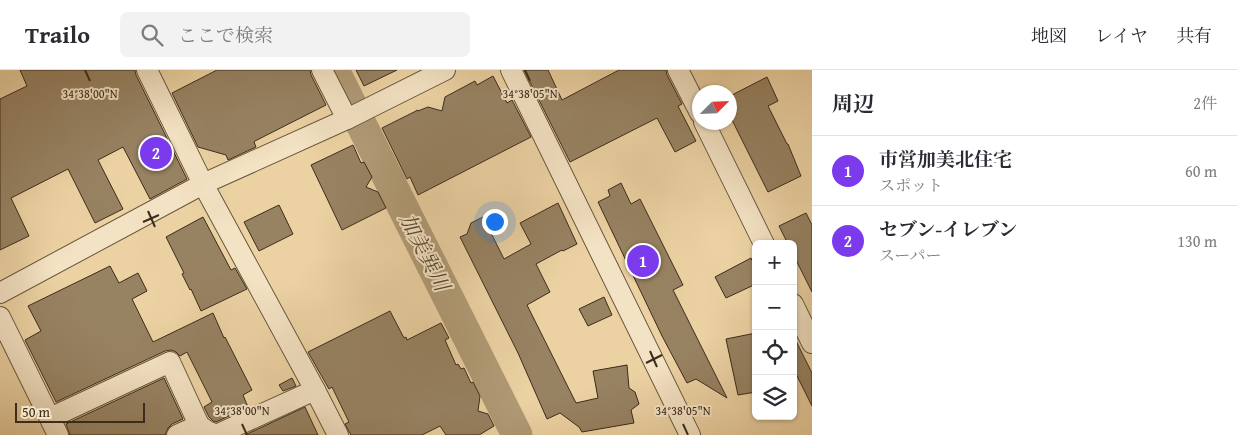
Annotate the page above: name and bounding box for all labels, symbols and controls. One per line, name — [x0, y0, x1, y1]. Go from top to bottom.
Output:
search box — [120, 12, 470, 57]
text: Trailo — [25, 17, 90, 52]
icon: search — [138, 21, 166, 49]
text: ここで検索 — [178, 21, 273, 49]
text: 地図 — [1031, 22, 1067, 49]
text: レイヤ — [1095, 22, 1148, 49]
text: 共有 — [1176, 22, 1212, 49]
text: 34°38'00"N — [62, 85, 118, 102]
text: 34°38'05"N — [502, 85, 558, 102]
north arrow — [692, 85, 737, 130]
text: 周辺 — [832, 88, 874, 119]
text: 2件 — [1193, 91, 1217, 115]
pin: 2 — [140, 134, 172, 172]
text: 市営加美北住宅 — [879, 145, 1012, 173]
text: 1 — [844, 159, 852, 183]
text: 60 m — [1185, 159, 1217, 183]
text: スポット — [879, 173, 943, 197]
water label: 加美巽川 — [392, 208, 459, 298]
your location — [482, 209, 508, 235]
text: セブン-イレブン — [879, 215, 1017, 243]
text: 2 — [844, 229, 852, 253]
text: 130 m — [1177, 229, 1217, 253]
map controls — [752, 240, 797, 420]
button: + — [752, 240, 797, 285]
pin: 1 — [627, 242, 659, 280]
text: スーパー — [879, 243, 941, 267]
button: − — [752, 285, 797, 330]
button: locate — [752, 330, 797, 375]
button: layers — [752, 375, 797, 420]
scale bar — [15, 400, 145, 423]
text: 50 m — [22, 402, 50, 422]
text: 34°38'00"N — [214, 402, 270, 419]
text: 34°38'05"N — [655, 402, 711, 419]

